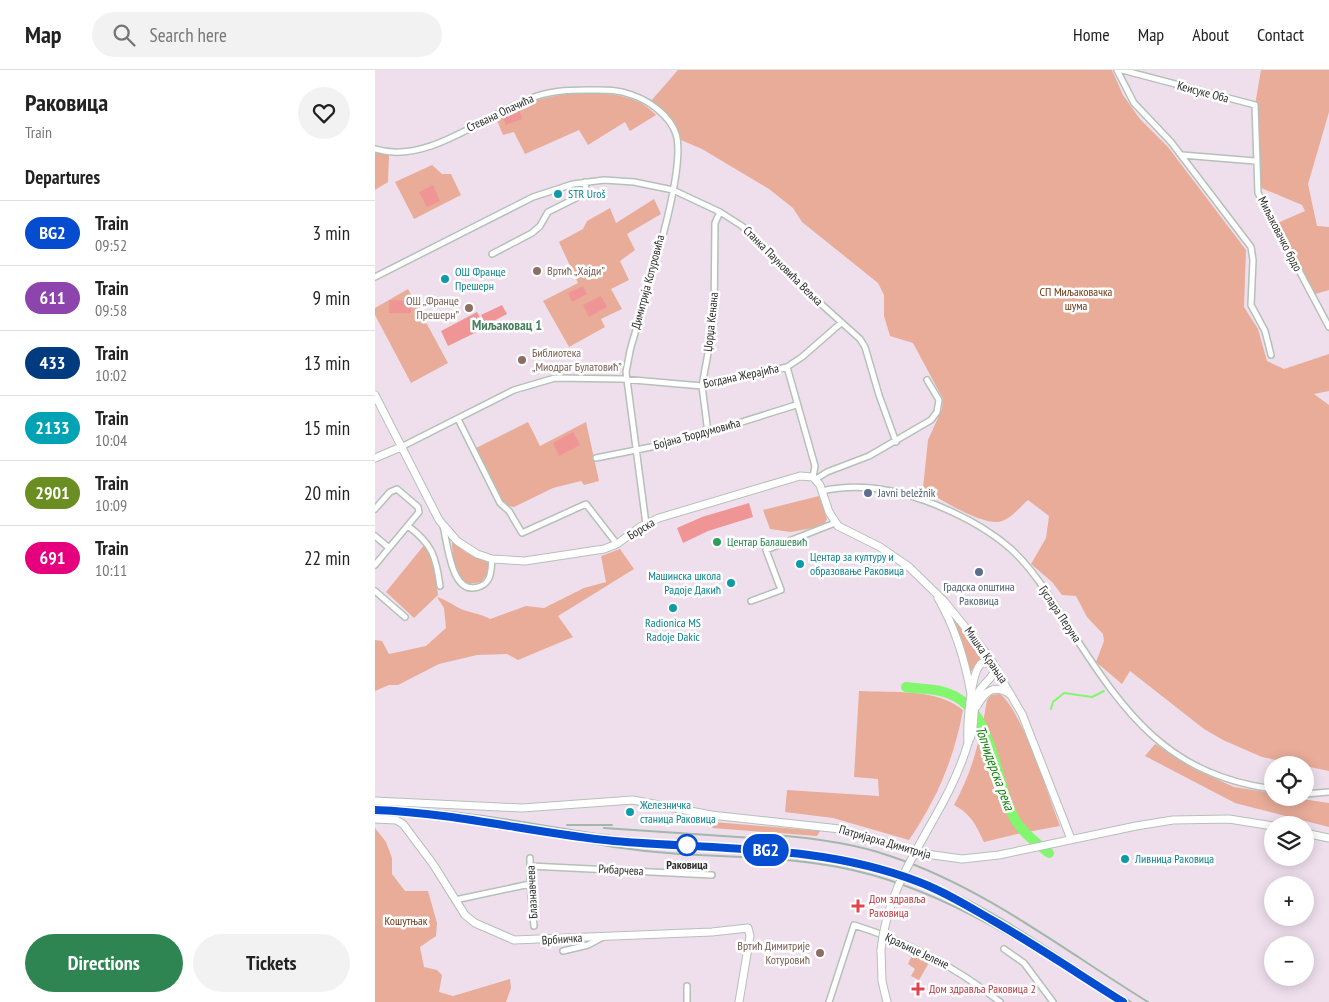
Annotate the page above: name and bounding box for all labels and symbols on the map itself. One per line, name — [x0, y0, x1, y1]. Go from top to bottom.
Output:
street label: Кеисуке Оба — [1176, 77, 1231, 106]
street label: Стевана Опачића — [464, 90, 536, 135]
place label: STR Uroš — [568, 186, 606, 201]
marker: STR Uroš — [552, 188, 564, 200]
street label: Миљаковачко брдо — [1255, 194, 1306, 274]
street label: Станка Пауновића Вељка — [740, 223, 826, 309]
street label: Димитрија Котуровића — [628, 233, 667, 331]
place label: Вртић „Хајди” — [547, 263, 605, 278]
place label: ОШ Франце Прешерн — [455, 264, 506, 293]
marker: Вртић „Хајди” — [531, 265, 543, 277]
marker: ОШ Франце Прешерн — [439, 273, 451, 285]
park label: СП Миљаковачка шума — [1040, 284, 1113, 313]
street label: Џорџа Кенана — [700, 291, 721, 352]
place label: ОШ „Франце Прешерн” — [406, 293, 460, 322]
marker: ОШ „Франце Прешерн” — [463, 302, 475, 314]
district label: Миљаковац 1 — [472, 316, 542, 334]
place label: Библиотека „Миодраг Булатовић” — [532, 345, 622, 374]
marker: Библиотека „Миодраг Булатовић” — [516, 354, 528, 366]
street label: Богдана Жерајића — [702, 360, 780, 391]
street label: Бојана Ђордумовића — [652, 415, 742, 452]
place label: Javni beležnik — [877, 485, 936, 500]
marker: Javni beležnik — [862, 487, 874, 499]
street label: Борска — [624, 514, 657, 543]
place label: Центар Балашевић — [727, 534, 807, 549]
marker: Центар Балашевић — [711, 536, 723, 548]
place label: Центар за културу и образовање Раковица — [810, 549, 904, 578]
marker: Центар за културу и образовање Раковица — [794, 558, 806, 570]
marker: Градска општина Раковица — [973, 566, 985, 578]
place label: Машинска школа Радоје Дакић — [648, 568, 721, 597]
marker: Машинска школа Радоје Дакић — [725, 577, 737, 589]
place label: Градска општина Раковица — [943, 579, 1015, 608]
street label: Гуслара Перуна — [1036, 583, 1085, 645]
marker: Radionica MS Radoje Dakic — [667, 602, 679, 614]
place label: Radionica MS Radoje Dakic — [645, 615, 701, 644]
street label: Мишка Крањца — [961, 624, 1011, 686]
water label: Топчидерска река — [971, 723, 1019, 814]
place label: Железничка станица Раковица — [639, 797, 716, 826]
marker: Железничка станица Раковица — [624, 806, 636, 818]
street label: Патријарха Димитрија — [837, 821, 933, 862]
marker: Раковица — [676, 834, 698, 856]
line badge: BG2 — [737, 834, 795, 866]
place label: Ливница Раковица — [1134, 851, 1214, 866]
marker: Ливница Раковица — [1119, 853, 1131, 865]
place label: Раковица — [666, 857, 708, 872]
street label: Рибарчева — [598, 861, 644, 878]
street label: Блазнавчева — [523, 865, 540, 919]
place label: Дом здравља Раковица — [869, 891, 926, 920]
marker: Дом здравља Раковица — [851, 899, 865, 913]
park label: Кошутњак — [385, 913, 428, 928]
street label: Краљице Јелене — [883, 929, 952, 972]
street label: Врбничка — [541, 930, 583, 947]
place label: Вртић Димитрије Котуровић — [737, 938, 810, 967]
marker: Вртић Димитрије Котуровић — [814, 947, 826, 959]
place label: Дом здравља Раковица 2 — [929, 981, 1036, 996]
marker: Дом здравља Раковица 2 — [911, 982, 925, 996]

